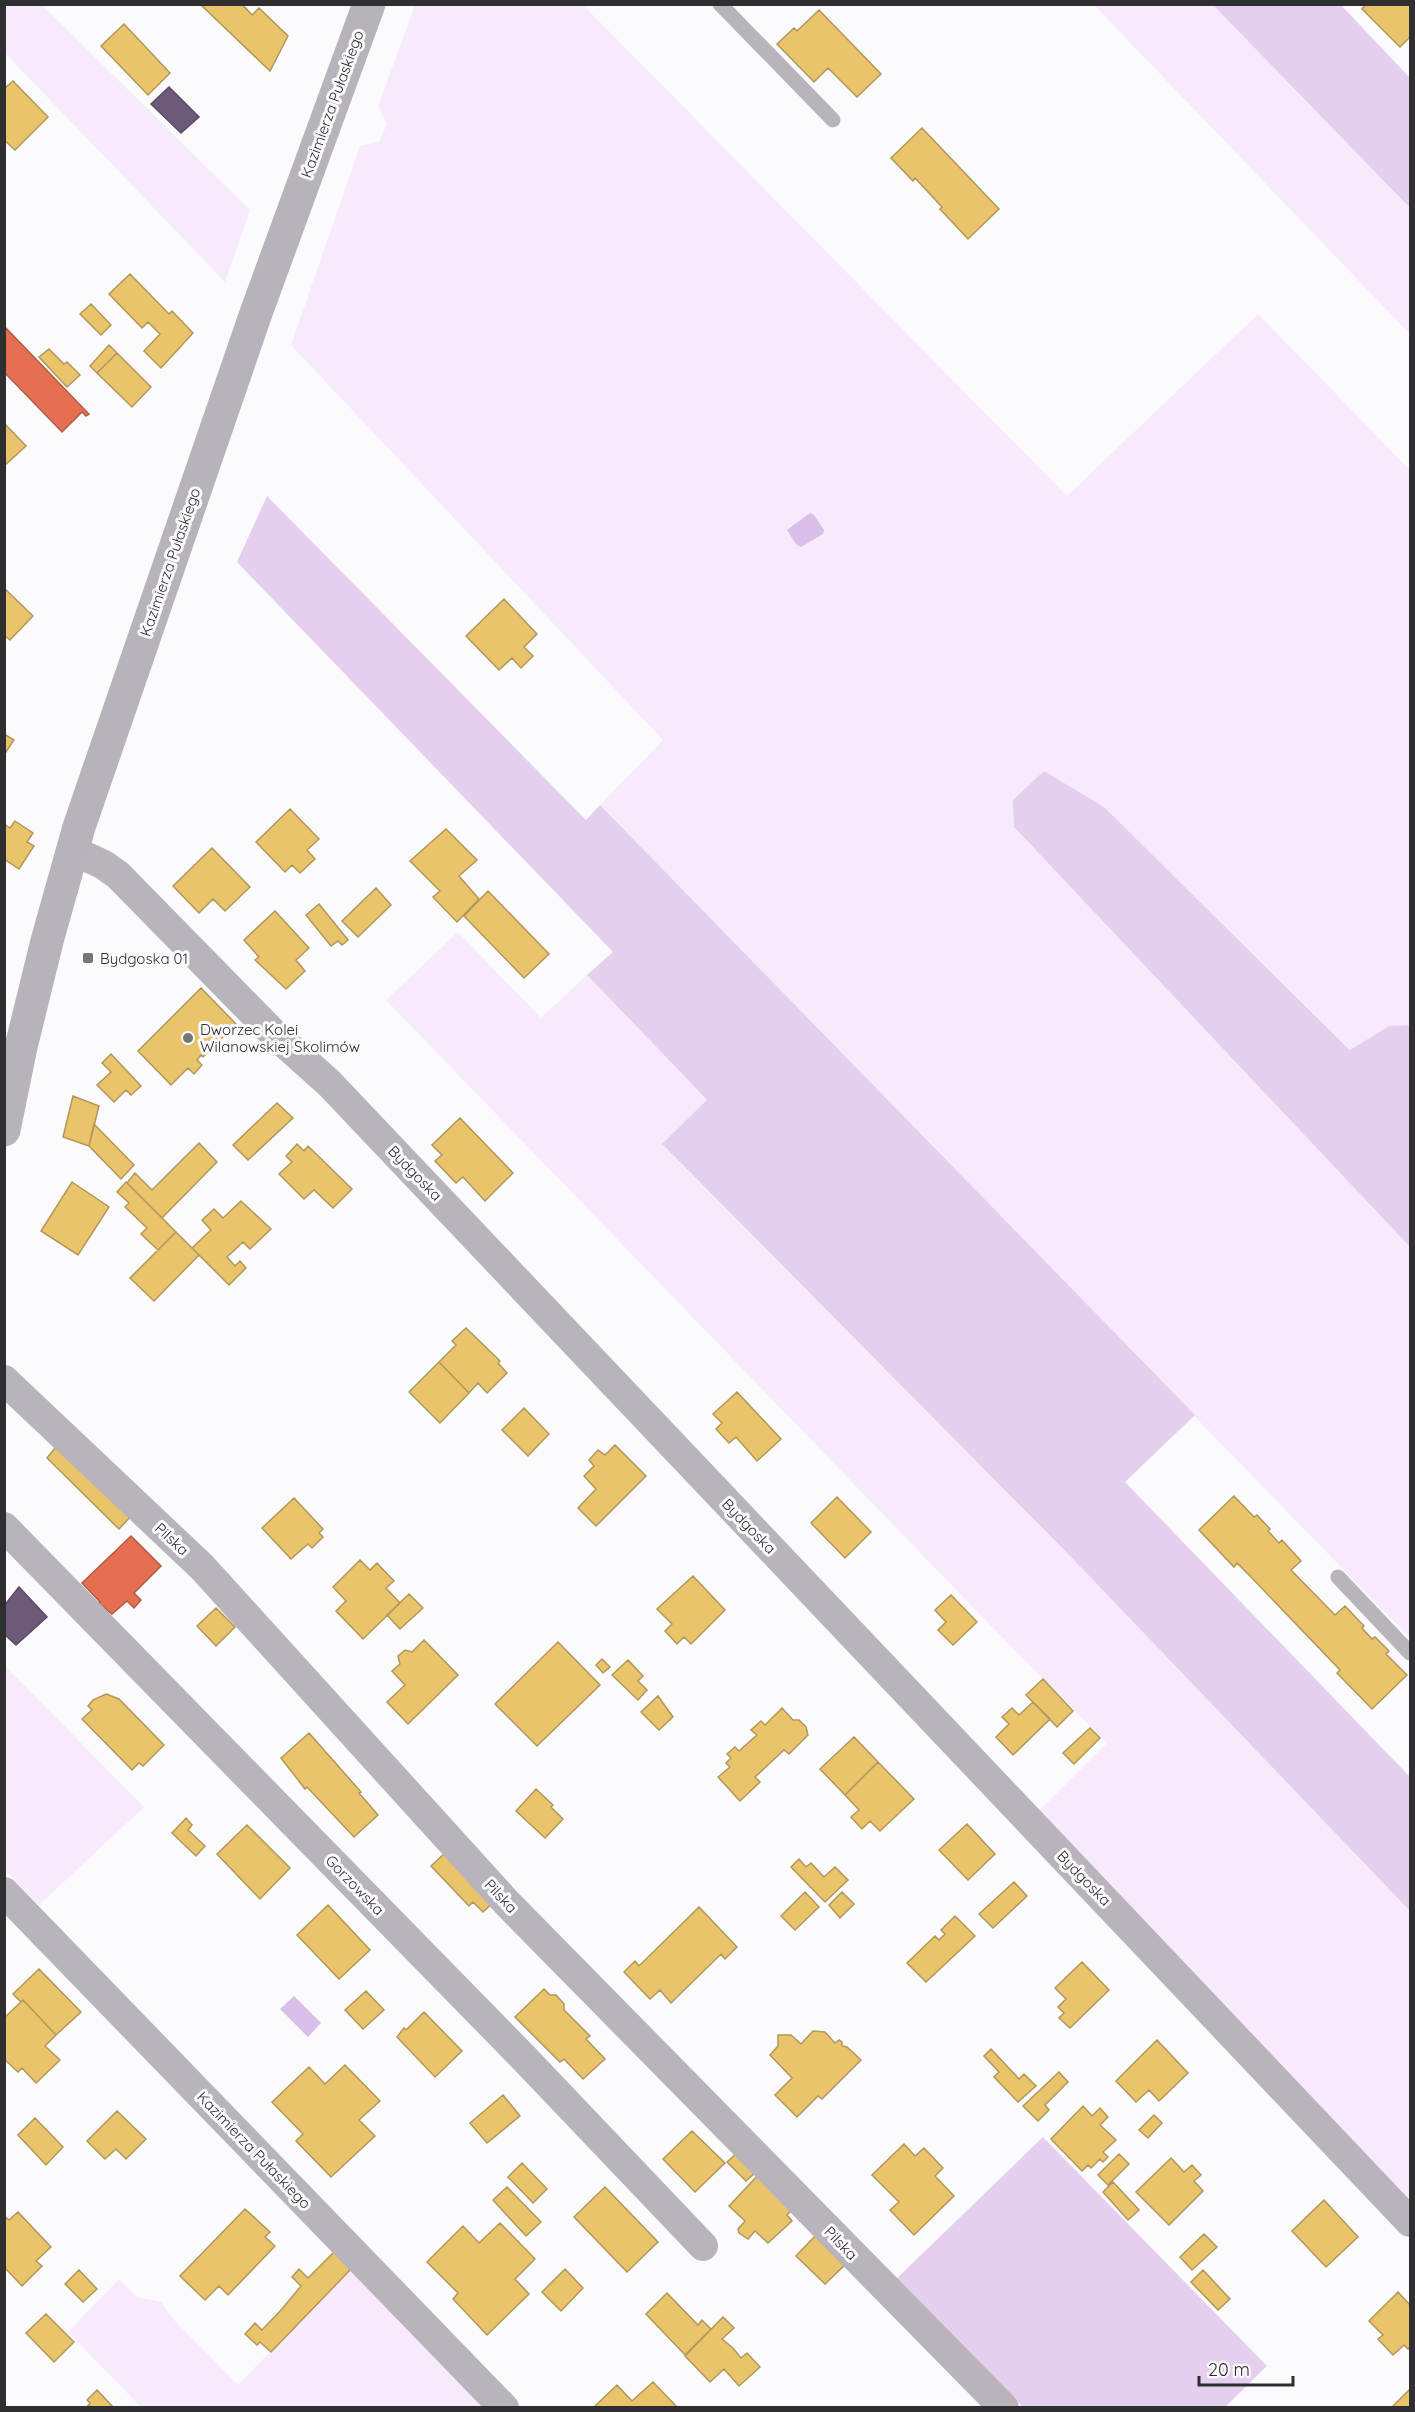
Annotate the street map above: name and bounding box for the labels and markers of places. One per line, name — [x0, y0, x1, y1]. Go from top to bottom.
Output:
place label: Bydgoska 01 — [100, 949, 188, 968]
marker: Bydgoska 01 — [81, 951, 95, 965]
place label: Dworzec Kolei Wilanowskiej Skolimów — [200, 1020, 360, 1056]
marker: Dworzec Kolei Wilanowskiej Skolimów — [181, 1031, 195, 1045]

